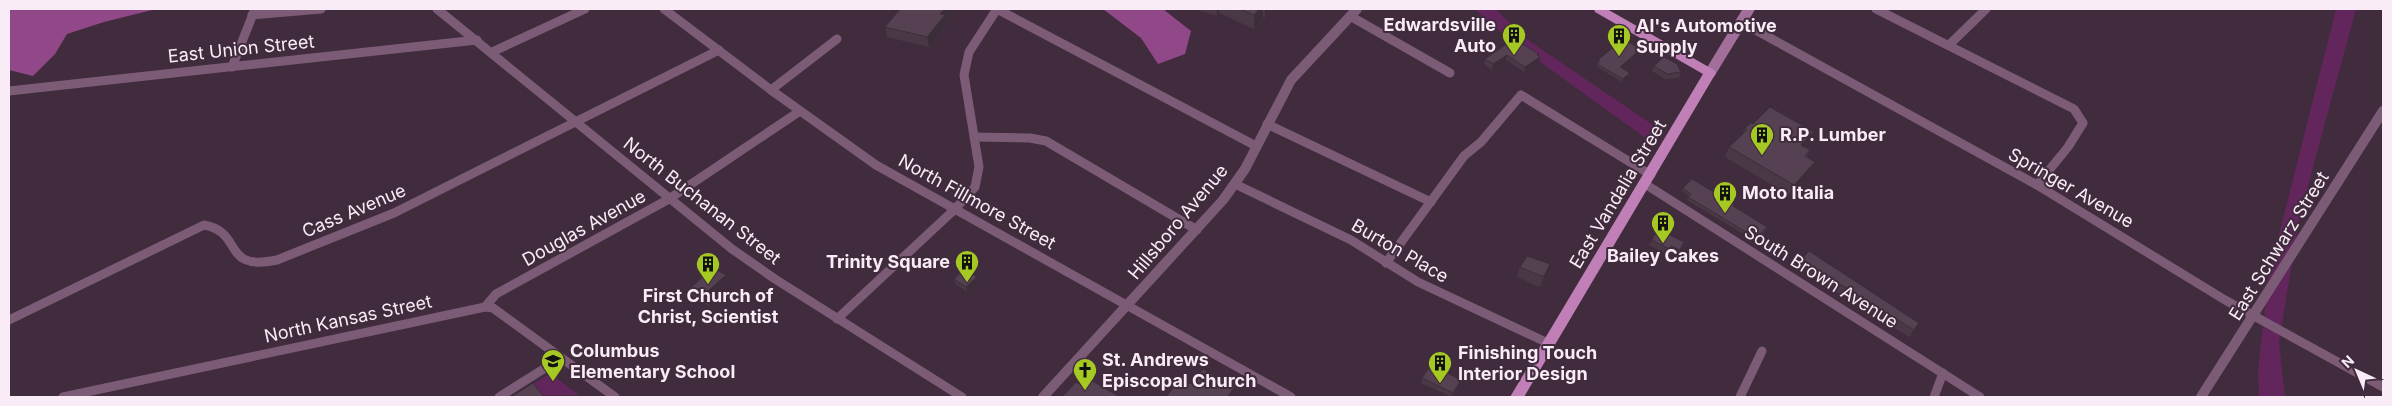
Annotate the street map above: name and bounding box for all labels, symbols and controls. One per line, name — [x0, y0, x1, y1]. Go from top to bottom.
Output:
place label: Edwardsville Auto — [1384, 14, 1496, 56]
place label: Al's Automotive Supply — [1636, 15, 1777, 57]
building icon: Edwardsville Auto — [1501, 22, 1527, 56]
building icon: Al's Automotive Supply — [1606, 23, 1632, 57]
street label: East Union Street — [167, 30, 315, 67]
street label: East Vandalia Street — [1565, 116, 1670, 272]
building icon: R.P. Lumber — [1749, 122, 1775, 156]
place label: R.P. Lumber — [1780, 124, 1886, 145]
street label: North Buchanan Street — [620, 133, 785, 269]
street label: Springer Avenue — [2005, 143, 2138, 232]
street label: North Fillmore Street — [895, 150, 1059, 253]
street label: Hillsboro Avenue — [1124, 160, 1232, 283]
street label: East Schwarz Street — [2224, 167, 2333, 324]
street label: Cass Avenue — [299, 179, 409, 242]
building icon: Moto Italia — [1712, 180, 1738, 214]
place label: Moto Italia — [1742, 182, 1834, 203]
street label: Douglas Avenue — [518, 185, 649, 270]
building icon: Bailey Cakes — [1650, 210, 1676, 244]
street label: Burton Place — [1348, 214, 1452, 287]
street label: South Brown Avenue — [1741, 221, 1902, 332]
place label: Bailey Cakes — [1607, 245, 1719, 266]
building icon: Trinity Square — [954, 249, 980, 283]
building icon: First Church of Christ, Scientist — [695, 251, 721, 285]
place label: Trinity Square — [826, 251, 950, 272]
place label: First Church of Christ, Scientist — [638, 285, 779, 327]
street label: North Kansas Street — [262, 290, 434, 347]
place label: Columbus Elementary School — [570, 340, 735, 382]
place label: Finishing Touch Interior Design — [1458, 342, 1597, 384]
north arrow — [2332, 346, 2382, 396]
school or university icon: Columbus Elementary School — [540, 348, 566, 382]
place label: St. Andrews Episcopal Church — [1102, 349, 1256, 391]
building icon: Finishing Touch Interior Design — [1427, 350, 1453, 384]
text: N — [2338, 351, 2357, 371]
church icon: St. Andrews Episcopal Church — [1072, 357, 1098, 391]

